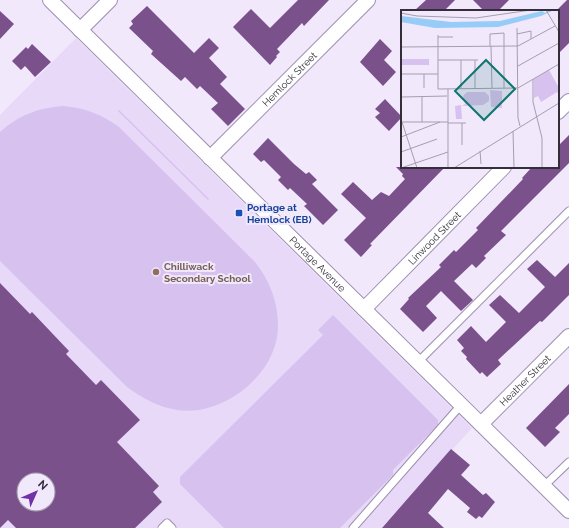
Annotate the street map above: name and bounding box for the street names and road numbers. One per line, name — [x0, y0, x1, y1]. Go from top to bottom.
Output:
street label: Hemlock Street — [260, 49, 319, 109]
street label: Linwood Street — [406, 209, 464, 267]
street label: Portage Avenue — [287, 234, 348, 294]
street label: Heather Street — [498, 352, 553, 408]

